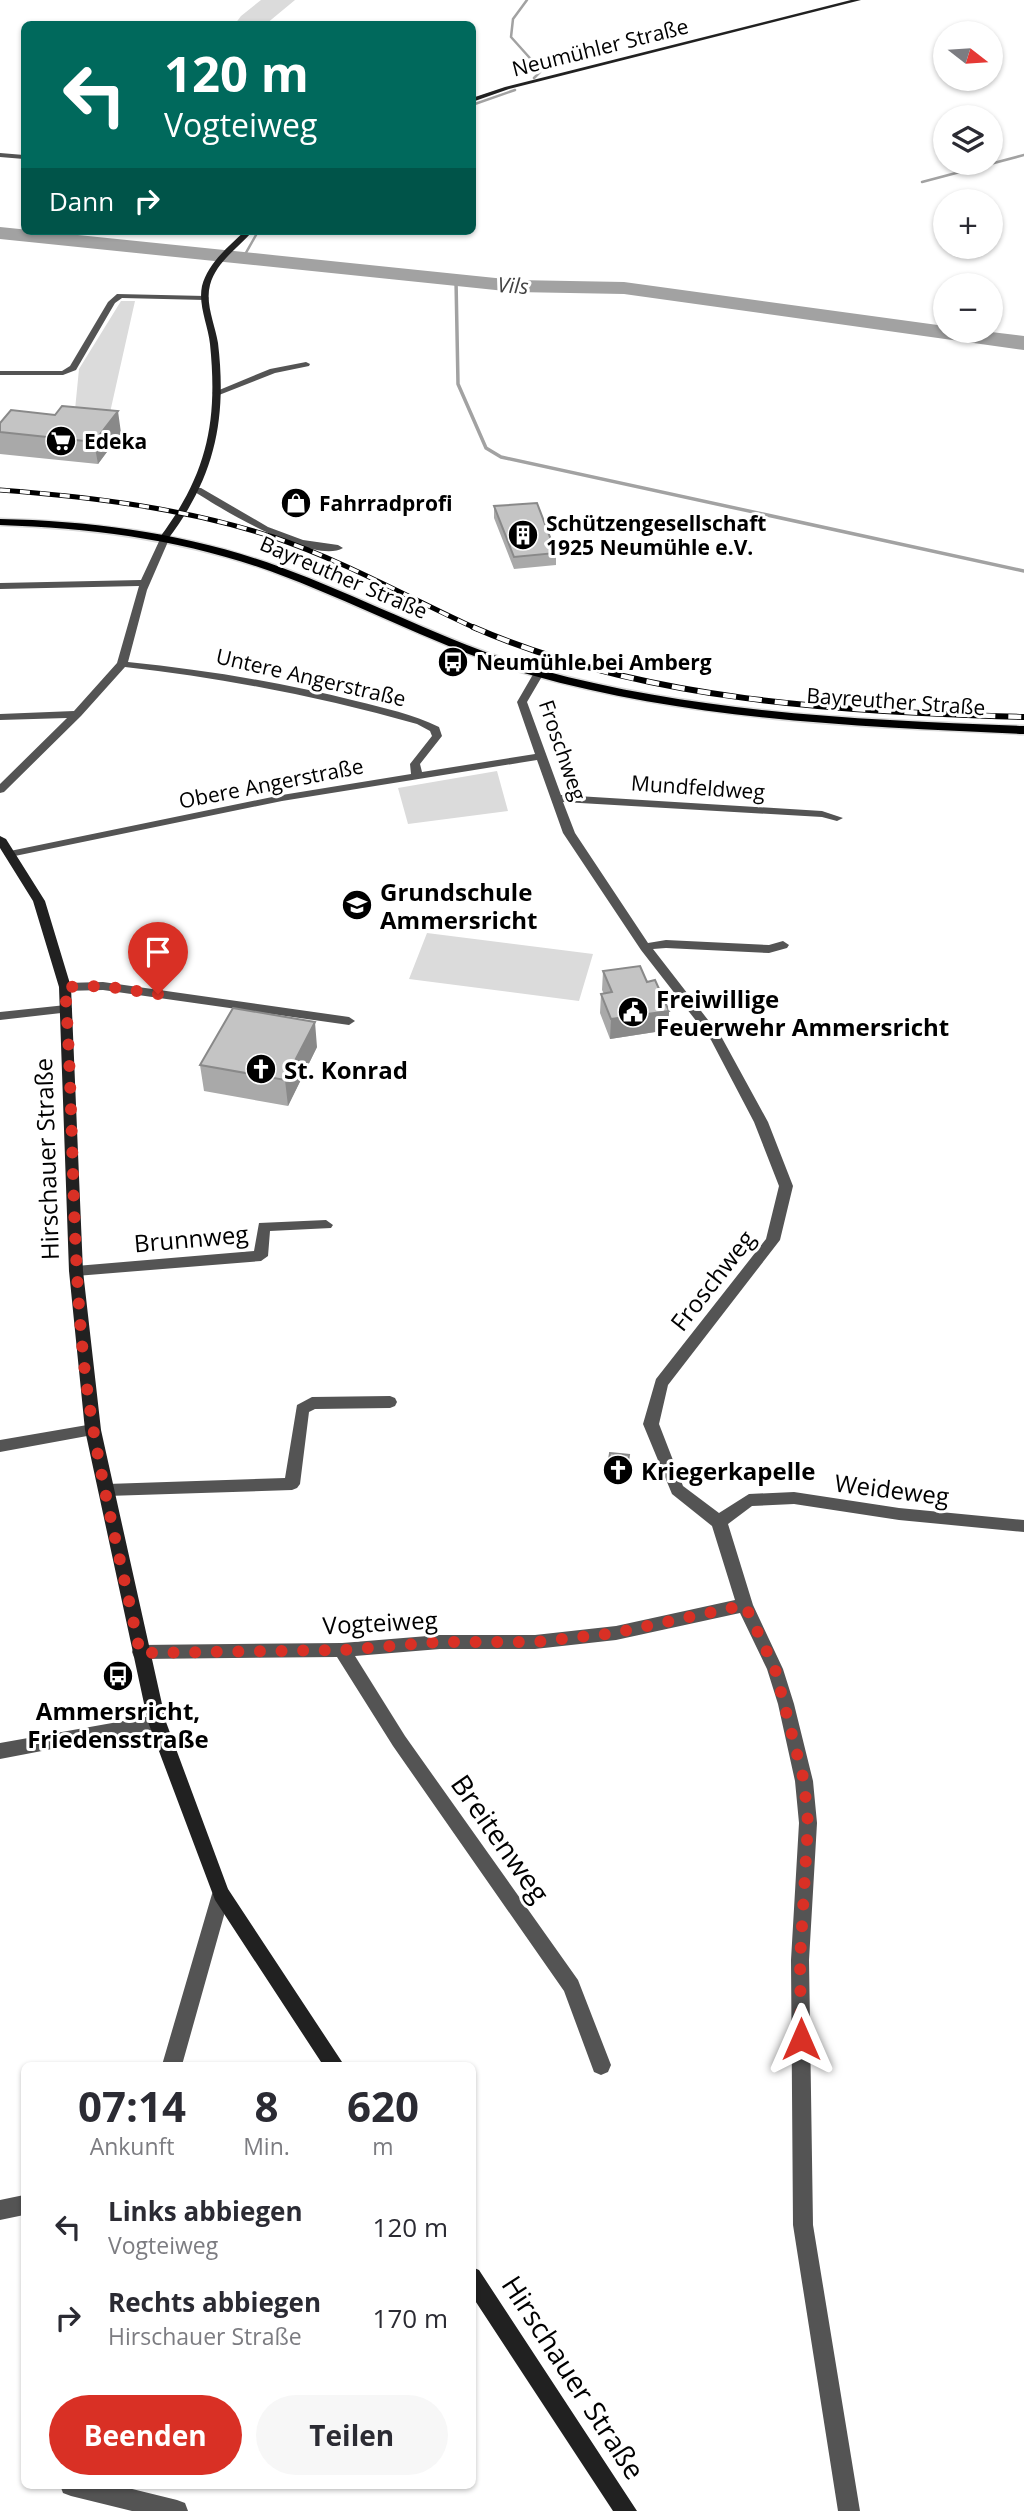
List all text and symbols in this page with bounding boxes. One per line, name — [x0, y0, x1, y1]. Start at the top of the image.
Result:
street label: Neumühler Straße — [509, 12, 691, 82]
north arrow — [933, 21, 1003, 91]
map controls — [933, 21, 1003, 343]
text: 120 m — [164, 40, 309, 106]
icon: left — [49, 49, 140, 140]
text: Vogteiweg — [164, 103, 317, 146]
button: layers — [933, 105, 1003, 175]
icon: right — [128, 182, 166, 220]
text: Dann — [49, 183, 114, 219]
button: + — [933, 189, 1003, 259]
water label: Vils — [496, 270, 530, 300]
button: − — [933, 273, 1003, 343]
supermarket icon: Edeka — [44, 424, 78, 458]
place label: Edeka — [84, 427, 147, 455]
shop icon: Fahrradprofi — [279, 486, 313, 520]
place label: Fahrradprofi — [319, 489, 452, 517]
place label: Schützengesellschaft 1925 Neumühle e.V. — [546, 509, 766, 561]
building icon: Schützengesellschaft 1925 Neumühle e.V. — [506, 518, 540, 552]
street label: Bayreuther Straße — [256, 529, 432, 625]
street label: Untere Angerstraße — [213, 642, 409, 712]
bus stop icon: Neumühle bei Amberg — [436, 645, 470, 679]
place label: Neumühle bei Amberg — [476, 648, 712, 676]
street label: Bayreuther Straße — [806, 681, 986, 721]
street label: Froschweg — [533, 696, 593, 804]
street label: Obere Angerstraße — [176, 751, 366, 815]
street label: Mundfeldweg — [630, 768, 766, 806]
place label: Grundschule Ammersricht — [380, 875, 537, 936]
school or university icon: Grundschule Ammersricht — [340, 888, 374, 922]
pin — [128, 922, 188, 994]
icon: arrive — [139, 933, 177, 971]
place label: Freiwillige Feuerwehr Ammersricht — [656, 982, 949, 1043]
public building icon: Freiwillige Feuerwehr Ammersricht — [616, 995, 650, 1029]
church icon: St. Konrad — [244, 1052, 278, 1086]
place label: St. Konrad — [284, 1053, 408, 1086]
street label: Hirschauer Straße — [26, 1057, 66, 1261]
street label: Brunnweg — [132, 1217, 250, 1259]
street label: Froschweg — [662, 1223, 762, 1337]
church icon: Kriegerkapelle — [601, 1453, 635, 1487]
place label: Kriegerkapelle — [641, 1454, 816, 1487]
street label: Weideweg — [833, 1466, 951, 1512]
street label: Vogteiweg — [322, 1603, 438, 1641]
bus stop icon: Ammersricht, Friedensstraße — [101, 1659, 135, 1693]
place label: Ammersricht, Friedensstraße — [27, 1694, 209, 1755]
street label: Breitenweg — [443, 1767, 559, 1909]
position arrow — [764, 2002, 838, 2076]
text: 07:14 — [78, 2077, 186, 2134]
text: 8 — [254, 2077, 279, 2134]
text: 620 — [347, 2077, 419, 2134]
text: Ankunft — [90, 2130, 175, 2162]
text: Min. — [243, 2130, 290, 2162]
text: m — [372, 2130, 394, 2162]
text: Links abbiegen — [108, 2193, 303, 2229]
icon: left — [49, 2208, 87, 2246]
text: 120 m — [373, 2209, 448, 2245]
text: Vogteiweg — [108, 2229, 218, 2261]
street label: Hirschauer Straße — [494, 2268, 654, 2486]
text: Rechts abbiegen — [108, 2284, 321, 2320]
icon: right — [49, 2299, 87, 2337]
text: 170 m — [373, 2300, 448, 2336]
text: Hirschauer Straße — [108, 2320, 302, 2352]
button: Beenden — [49, 2395, 242, 2475]
button: Teilen — [256, 2395, 448, 2475]

